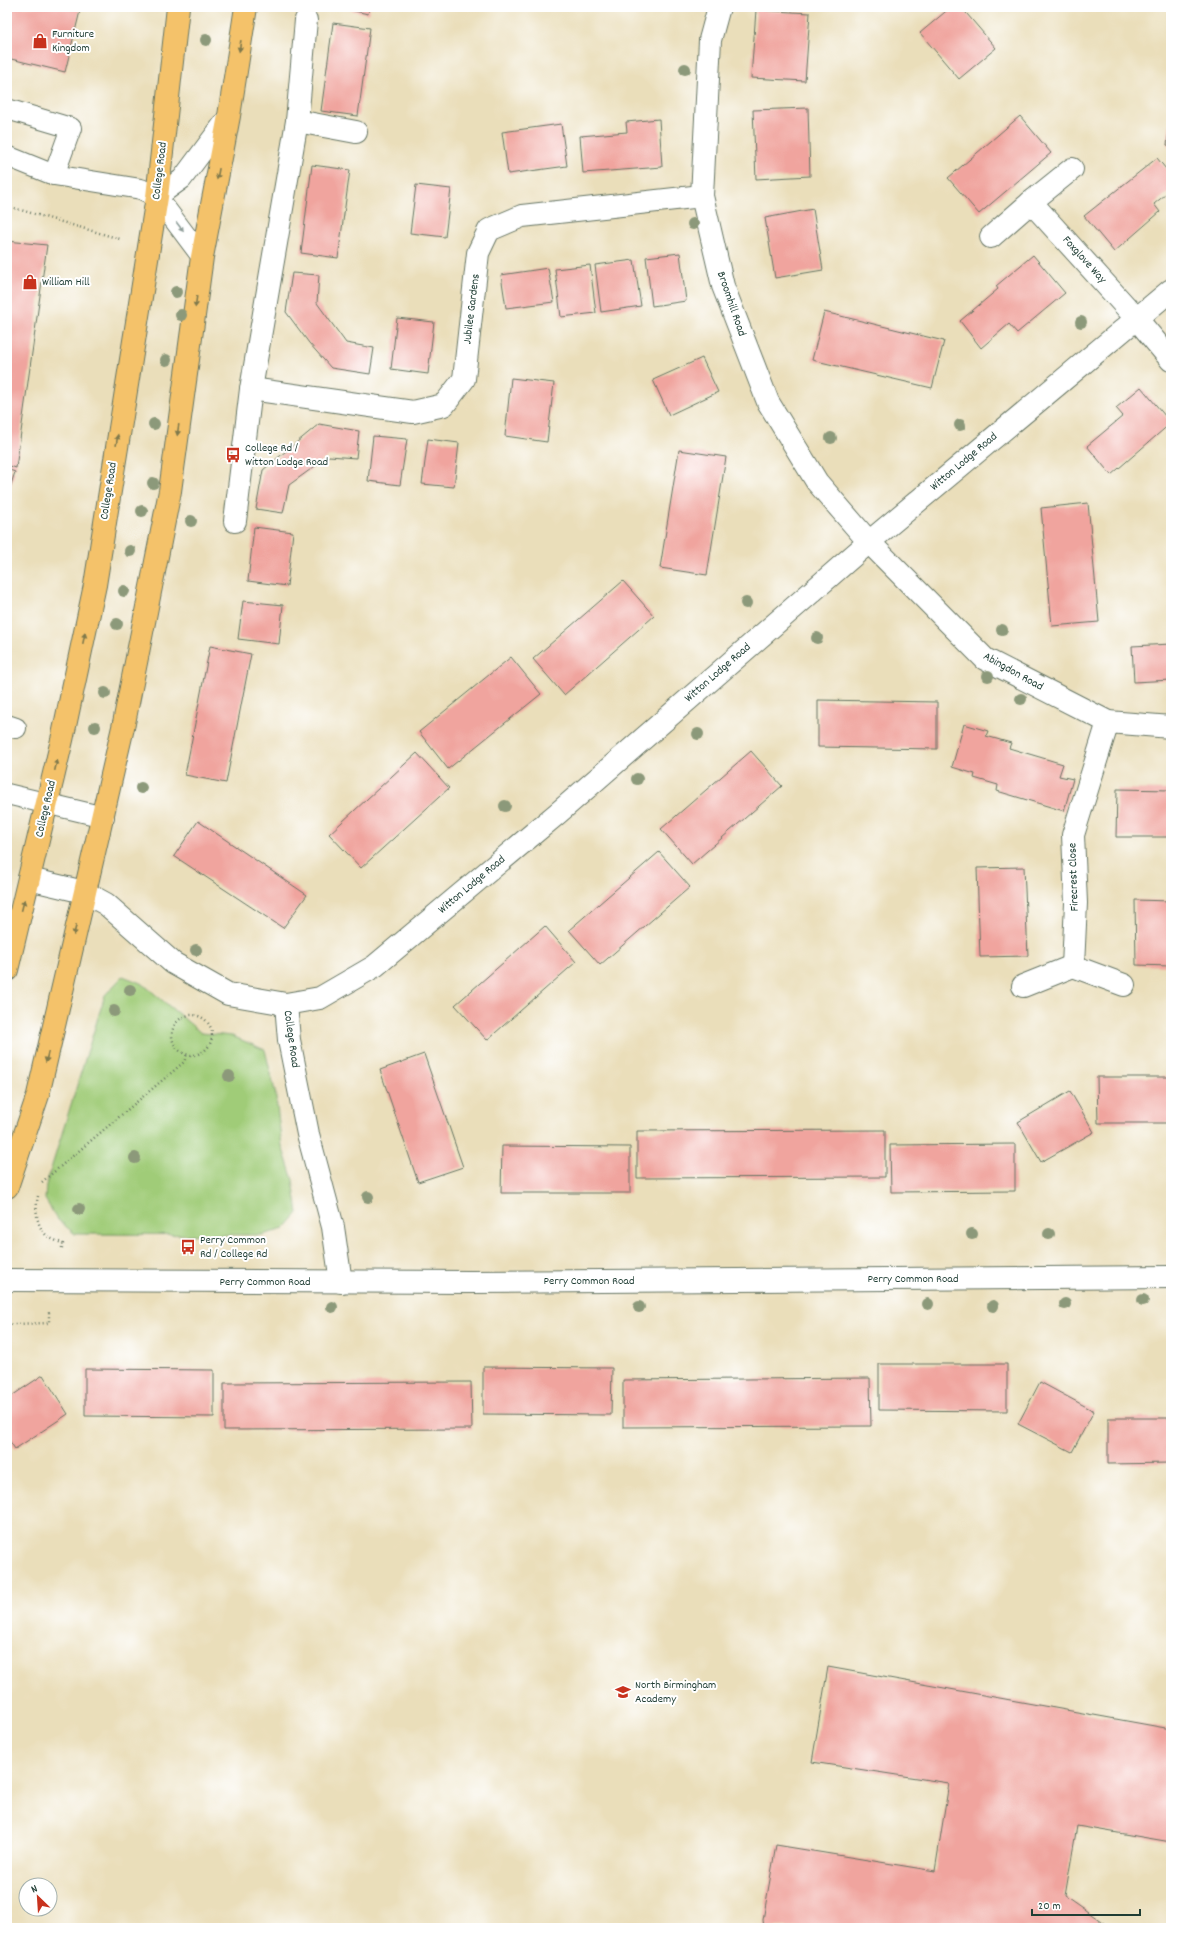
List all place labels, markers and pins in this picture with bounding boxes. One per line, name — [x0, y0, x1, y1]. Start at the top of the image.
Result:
place label: Furniture Kingdom — [52, 26, 94, 57]
shop icon: Furniture Kingdom — [31, 32, 49, 50]
shop icon: William Hill — [21, 273, 39, 291]
place label: William Hill — [42, 274, 90, 291]
place label: College Rd / Witton Lodge Road — [245, 440, 328, 471]
bus stop icon: College Rd / Witton Lodge Road — [224, 446, 242, 464]
place label: Perry Common Rd / College Rd — [200, 1232, 267, 1263]
bus stop icon: Perry Common Rd / College Rd — [179, 1238, 197, 1256]
place label: North Birmingham Academy — [635, 1677, 716, 1708]
school or university icon: North Birmingham Academy — [614, 1683, 632, 1701]

